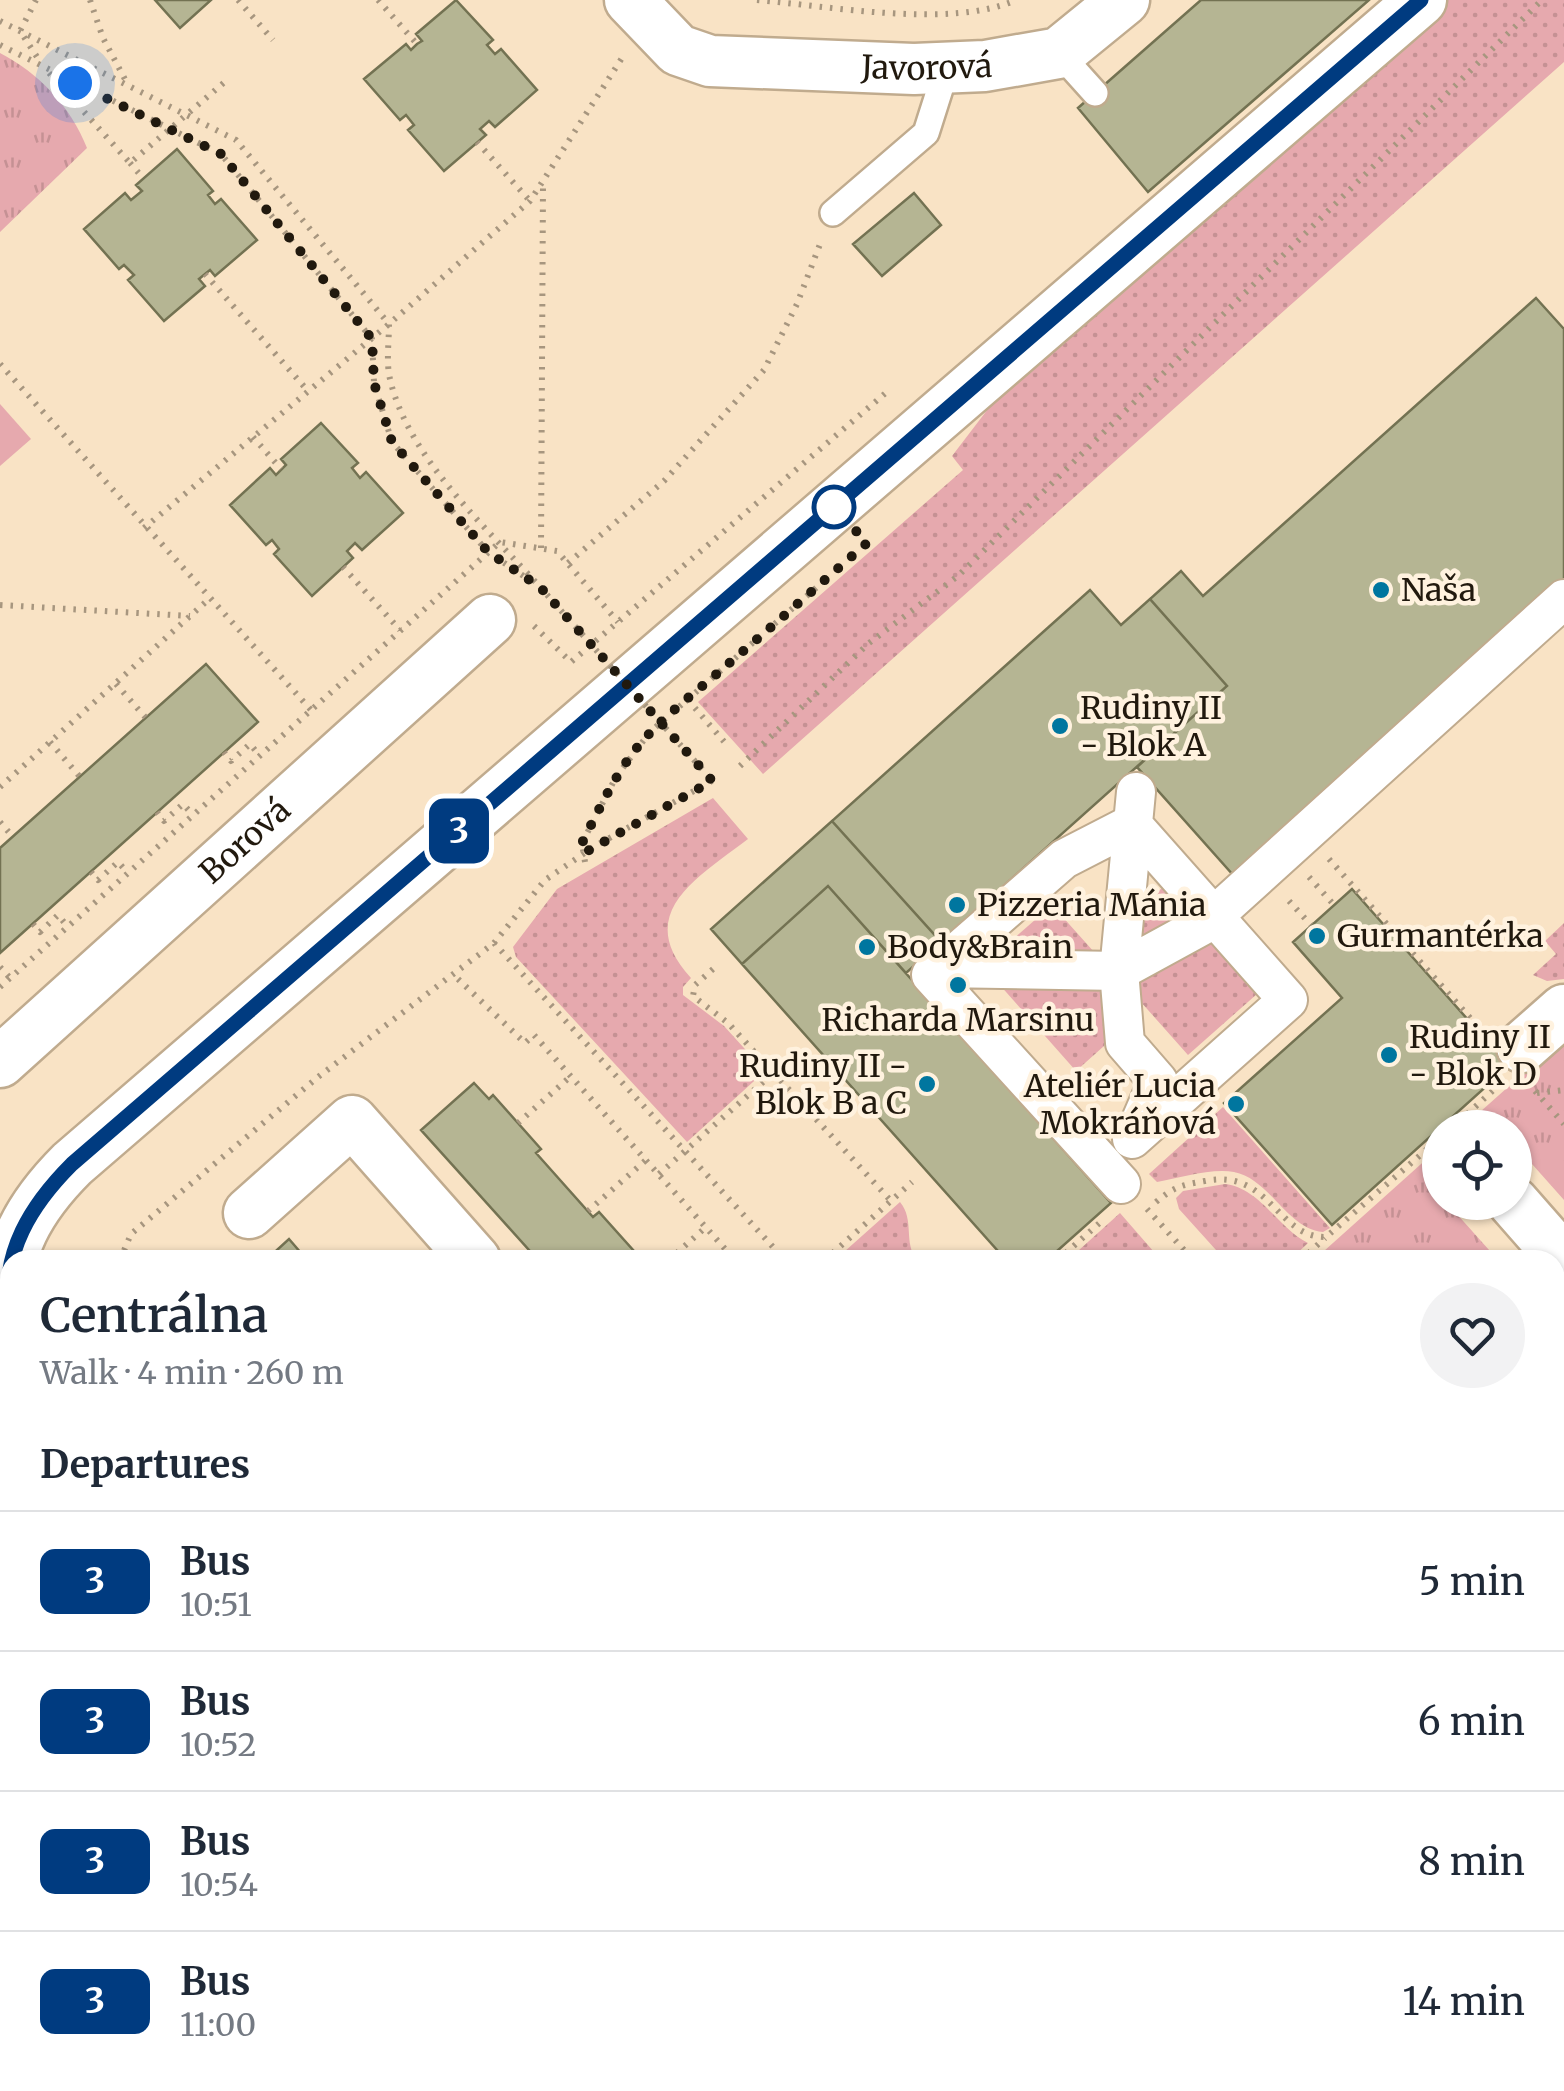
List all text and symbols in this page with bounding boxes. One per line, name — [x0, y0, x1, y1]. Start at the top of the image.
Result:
street label: Javorová — [859, 46, 993, 89]
your location — [50, 58, 100, 108]
unlabelled marker — [813, 486, 855, 528]
place label: Naša — [1401, 570, 1476, 610]
marker: Naša — [1370, 579, 1392, 601]
place label: Rudiny II - Blok A — [1080, 688, 1222, 765]
marker: Rudiny II - Blok A — [1049, 715, 1071, 737]
street label: Borová — [192, 790, 299, 892]
line badge: 3 — [426, 798, 492, 864]
text: 3 — [449, 809, 469, 853]
place label: Pizzeria Mánia — [977, 885, 1206, 925]
marker: Pizzeria Mánia — [946, 894, 968, 916]
place label: Gurmantérka — [1337, 916, 1544, 956]
marker: Gurmantérka — [1306, 925, 1328, 947]
place label: Body&Brain — [887, 927, 1073, 967]
marker: Body&Brain — [856, 936, 878, 958]
marker: Richarda Marsinu — [947, 974, 969, 996]
place label: Richarda Marsinu — [821, 1000, 1095, 1040]
place label: Rudiny II - Blok D — [1409, 1017, 1551, 1094]
marker: Rudiny II - Blok D — [1378, 1044, 1400, 1066]
place label: Rudiny II - Blok B a C — [739, 1046, 907, 1123]
place label: Ateliér Lucia Mokráňová — [1023, 1066, 1216, 1143]
marker: Rudiny II - Blok B a C — [916, 1073, 938, 1095]
marker: Ateliér Lucia Mokráňová — [1225, 1093, 1247, 1115]
map controls — [1422, 1110, 1532, 1220]
button: locate — [1422, 1110, 1532, 1220]
button: heart — [1420, 1283, 1525, 1388]
text: Centrálna — [40, 1285, 268, 1345]
text: Walk · 4 min · 260 m — [40, 1353, 344, 1393]
text: Departures — [40, 1441, 250, 1488]
text: Bus — [180, 1538, 250, 1585]
text: 5 min — [1419, 1558, 1525, 1605]
text: 3 — [85, 1559, 105, 1603]
text: 10:51 — [180, 1585, 252, 1625]
text: Bus — [180, 1678, 250, 1725]
text: 6 min — [1418, 1698, 1525, 1745]
text: 3 — [85, 1699, 105, 1743]
text: 10:52 — [180, 1725, 257, 1765]
text: Bus — [180, 1818, 250, 1865]
text: 8 min — [1418, 1838, 1525, 1885]
text: 3 — [85, 1839, 105, 1883]
text: 10:54 — [180, 1865, 258, 1905]
text: Bus — [180, 1958, 250, 2005]
text: 14 min — [1402, 1978, 1525, 2025]
text: 3 — [85, 1979, 105, 2023]
text: 11:00 — [180, 2005, 256, 2045]

